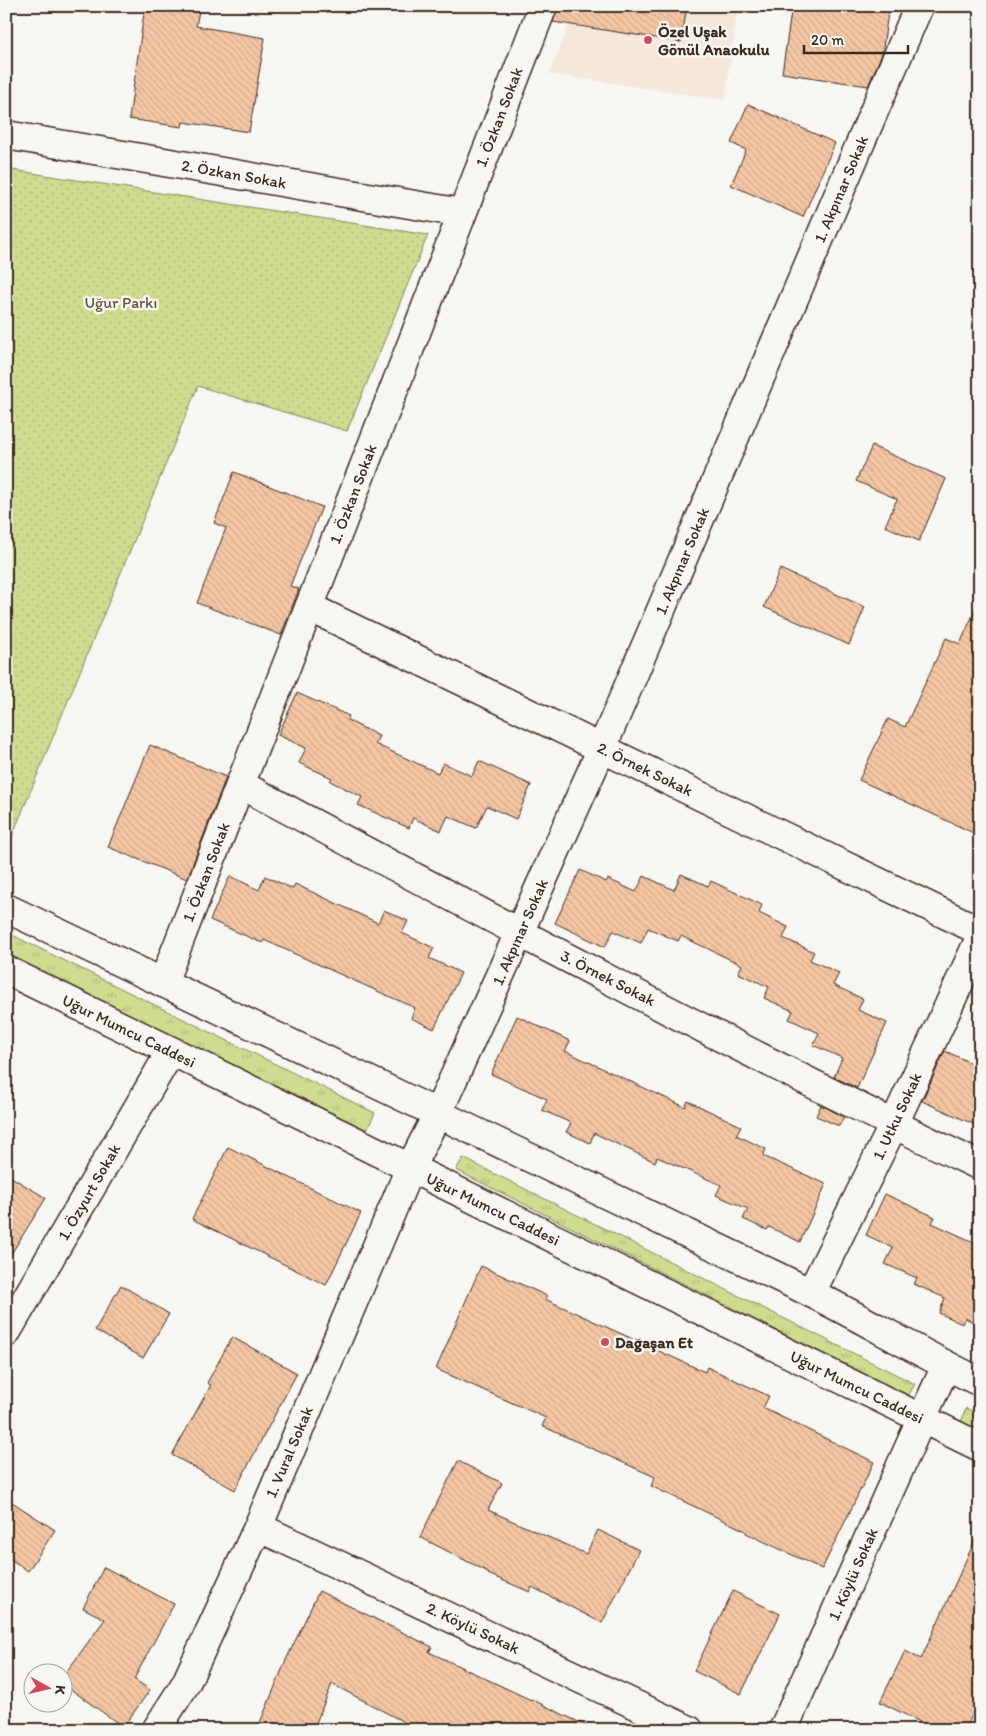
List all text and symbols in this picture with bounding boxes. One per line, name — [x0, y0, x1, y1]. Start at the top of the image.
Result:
place label: Özel Uşak Gönül Anaokulu — [658, 22, 770, 59]
scale bar — [804, 22, 907, 54]
text: 20 m — [811, 31, 845, 49]
marker: Özel Uşak Gönül Anaokulu — [642, 34, 654, 46]
street label: 1. Özkan Sokak — [471, 65, 527, 169]
street label: 1. Akpınar Sokak — [810, 132, 872, 245]
street label: 2. Özkan Sokak — [180, 155, 288, 193]
park label: Uğur Parkı — [85, 293, 157, 312]
street label: 1. Özkan Sokak — [325, 442, 381, 546]
street label: 1. Akpınar Sokak — [651, 504, 713, 617]
street label: 2. Örnek Sokak — [594, 738, 696, 800]
street label: 1. Özkan Sokak — [178, 820, 234, 924]
street label: 1. Akpınar Sokak — [488, 875, 552, 988]
street label: 3. Örnek Sokak — [557, 946, 659, 1010]
street label: Uğur Mumcu Caddesi — [59, 990, 199, 1072]
street label: 1. Utku Sokak — [868, 1069, 926, 1163]
street label: 1. Özyurt Sokak — [54, 1140, 125, 1244]
street label: Uğur Mumcu Caddesi — [423, 1168, 563, 1250]
place label: Dağaşan Et — [615, 1333, 693, 1353]
marker: Dağaşan Et — [599, 1336, 611, 1348]
street label: Uğur Mumcu Caddesi — [787, 1346, 927, 1428]
street label: 1. Vural Sokak — [261, 1403, 317, 1501]
street label: 1. Köylü Sokak — [824, 1524, 882, 1623]
street label: 2. Köylü Sokak — [423, 1598, 523, 1658]
north arrow — [22, 1664, 72, 1714]
text: K — [51, 1684, 69, 1696]

